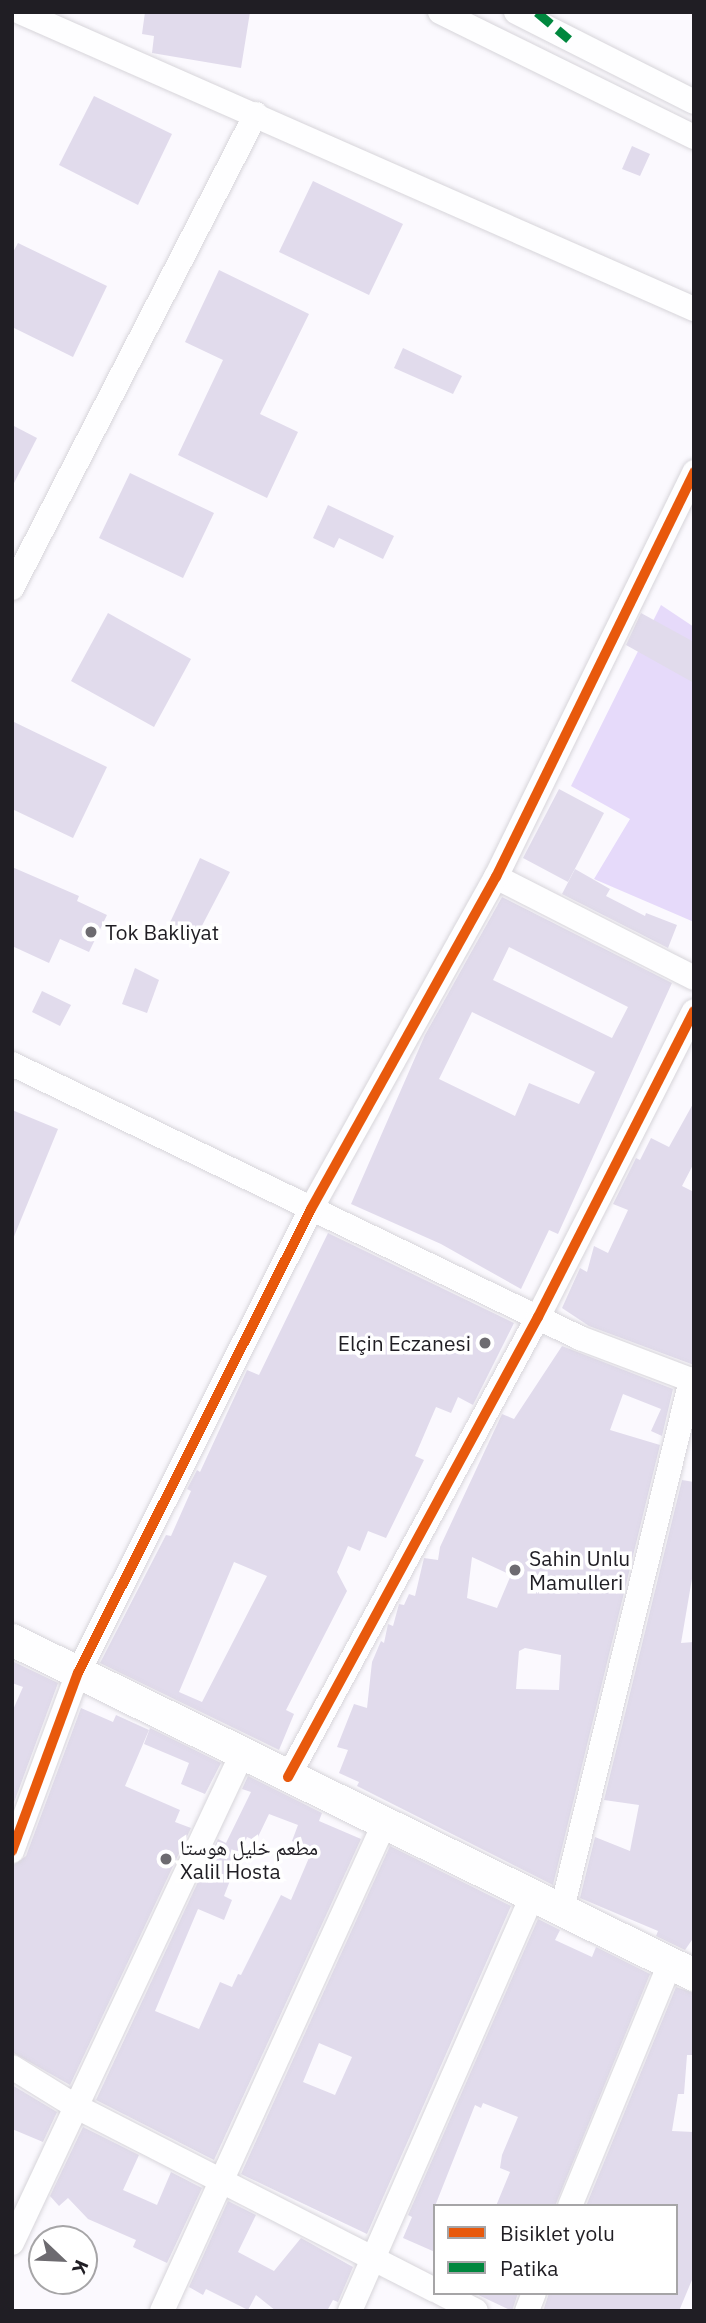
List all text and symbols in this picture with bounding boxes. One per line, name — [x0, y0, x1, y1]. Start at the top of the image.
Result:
place label: Tok Bakliyat — [105, 919, 219, 945]
marker: Tok Bakliyat — [83, 924, 99, 940]
place label: Elçin Eczanesi — [338, 1330, 471, 1356]
marker: Elçin Eczanesi — [477, 1335, 493, 1351]
place label: Sahin Unlu Mamulleri — [529, 1545, 630, 1595]
marker: Sahin Unlu Mamulleri — [507, 1562, 523, 1578]
place label: مطعم خليل هوستا Xalil Hosta — [180, 1834, 318, 1884]
marker: مطعم خليل هوستا Xalil Hosta — [158, 1851, 174, 1867]
legend — [433, 2204, 678, 2295]
text: Bisiklet yolu — [500, 2219, 615, 2247]
north arrow — [28, 2225, 98, 2295]
text: Patika — [500, 2254, 559, 2282]
text: K — [67, 2257, 94, 2278]

